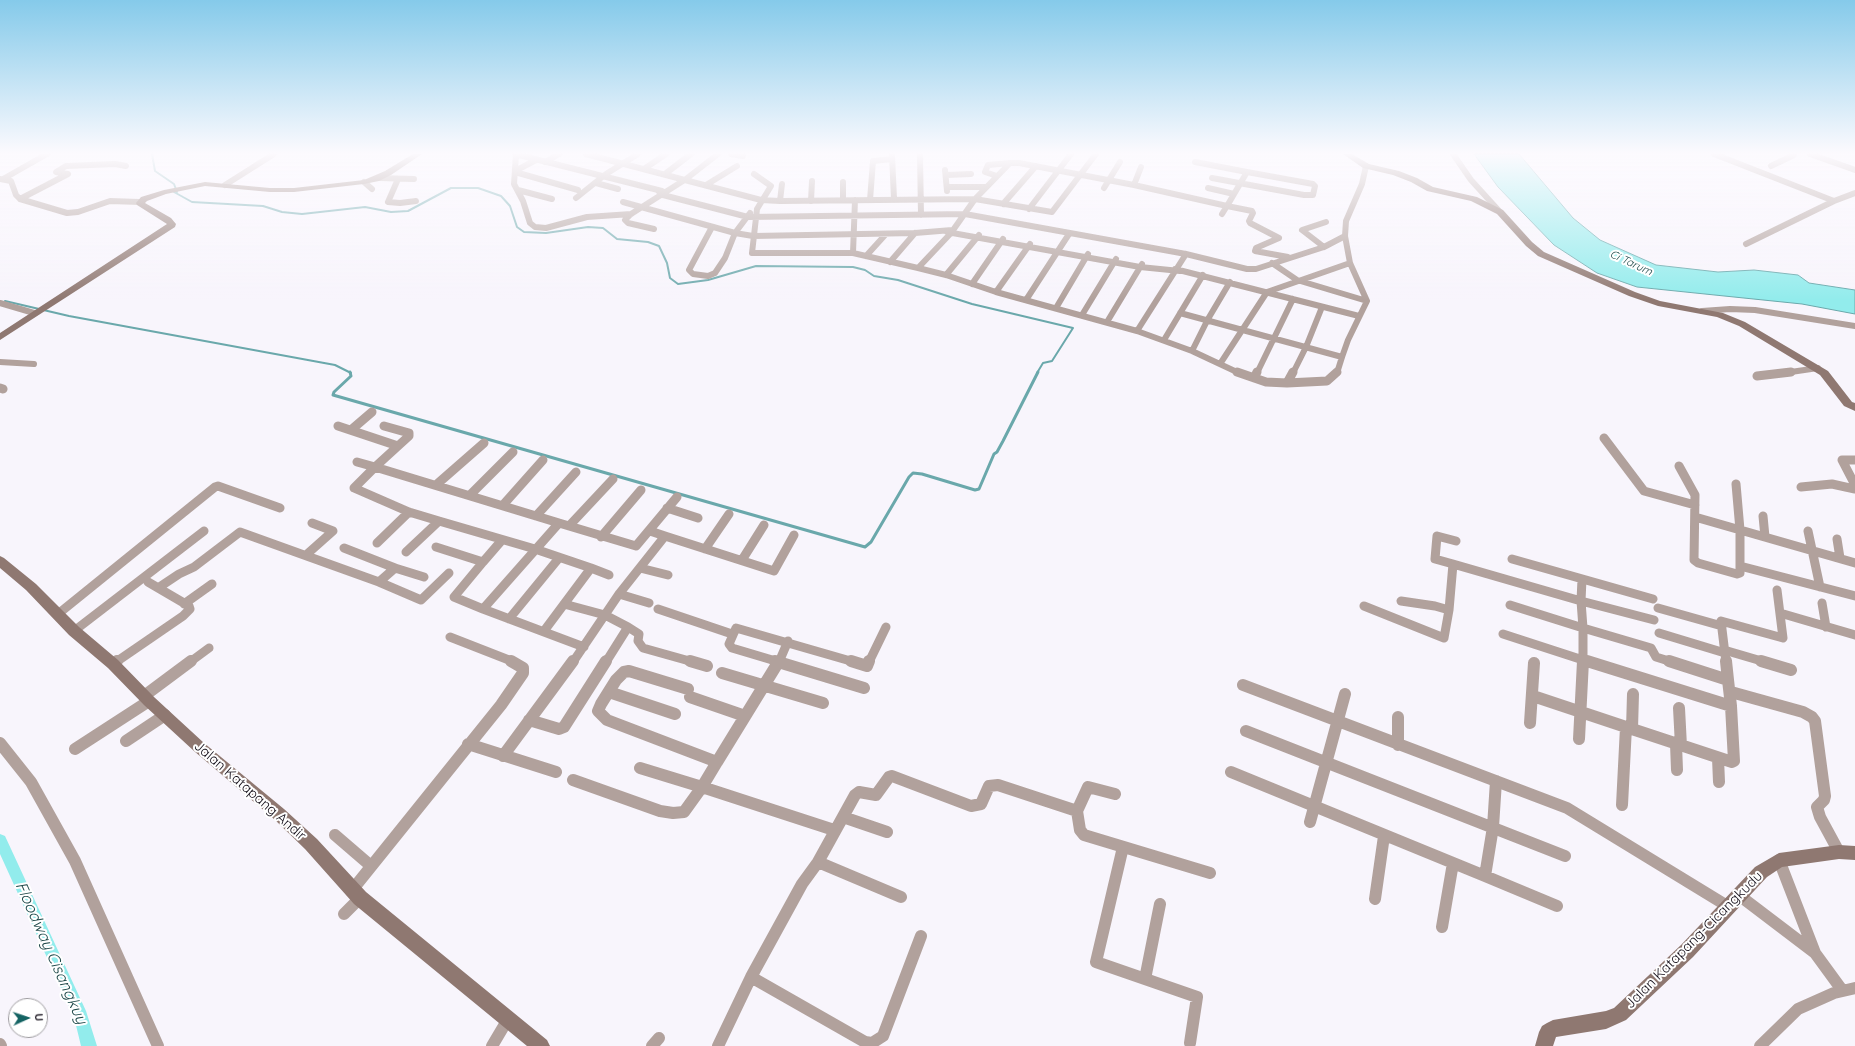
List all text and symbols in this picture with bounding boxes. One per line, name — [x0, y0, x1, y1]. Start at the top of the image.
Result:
water label: Ci Tarum — [1608, 247, 1654, 279]
street label: Jalan Katapang Andir — [191, 738, 309, 844]
street label: Jalan Katapang-Cicangkudu — [1622, 868, 1766, 1012]
water label: Floodway Cisangkuy — [11, 879, 91, 1027]
north arrow — [8, 998, 48, 1038]
text: U — [32, 1013, 46, 1022]

